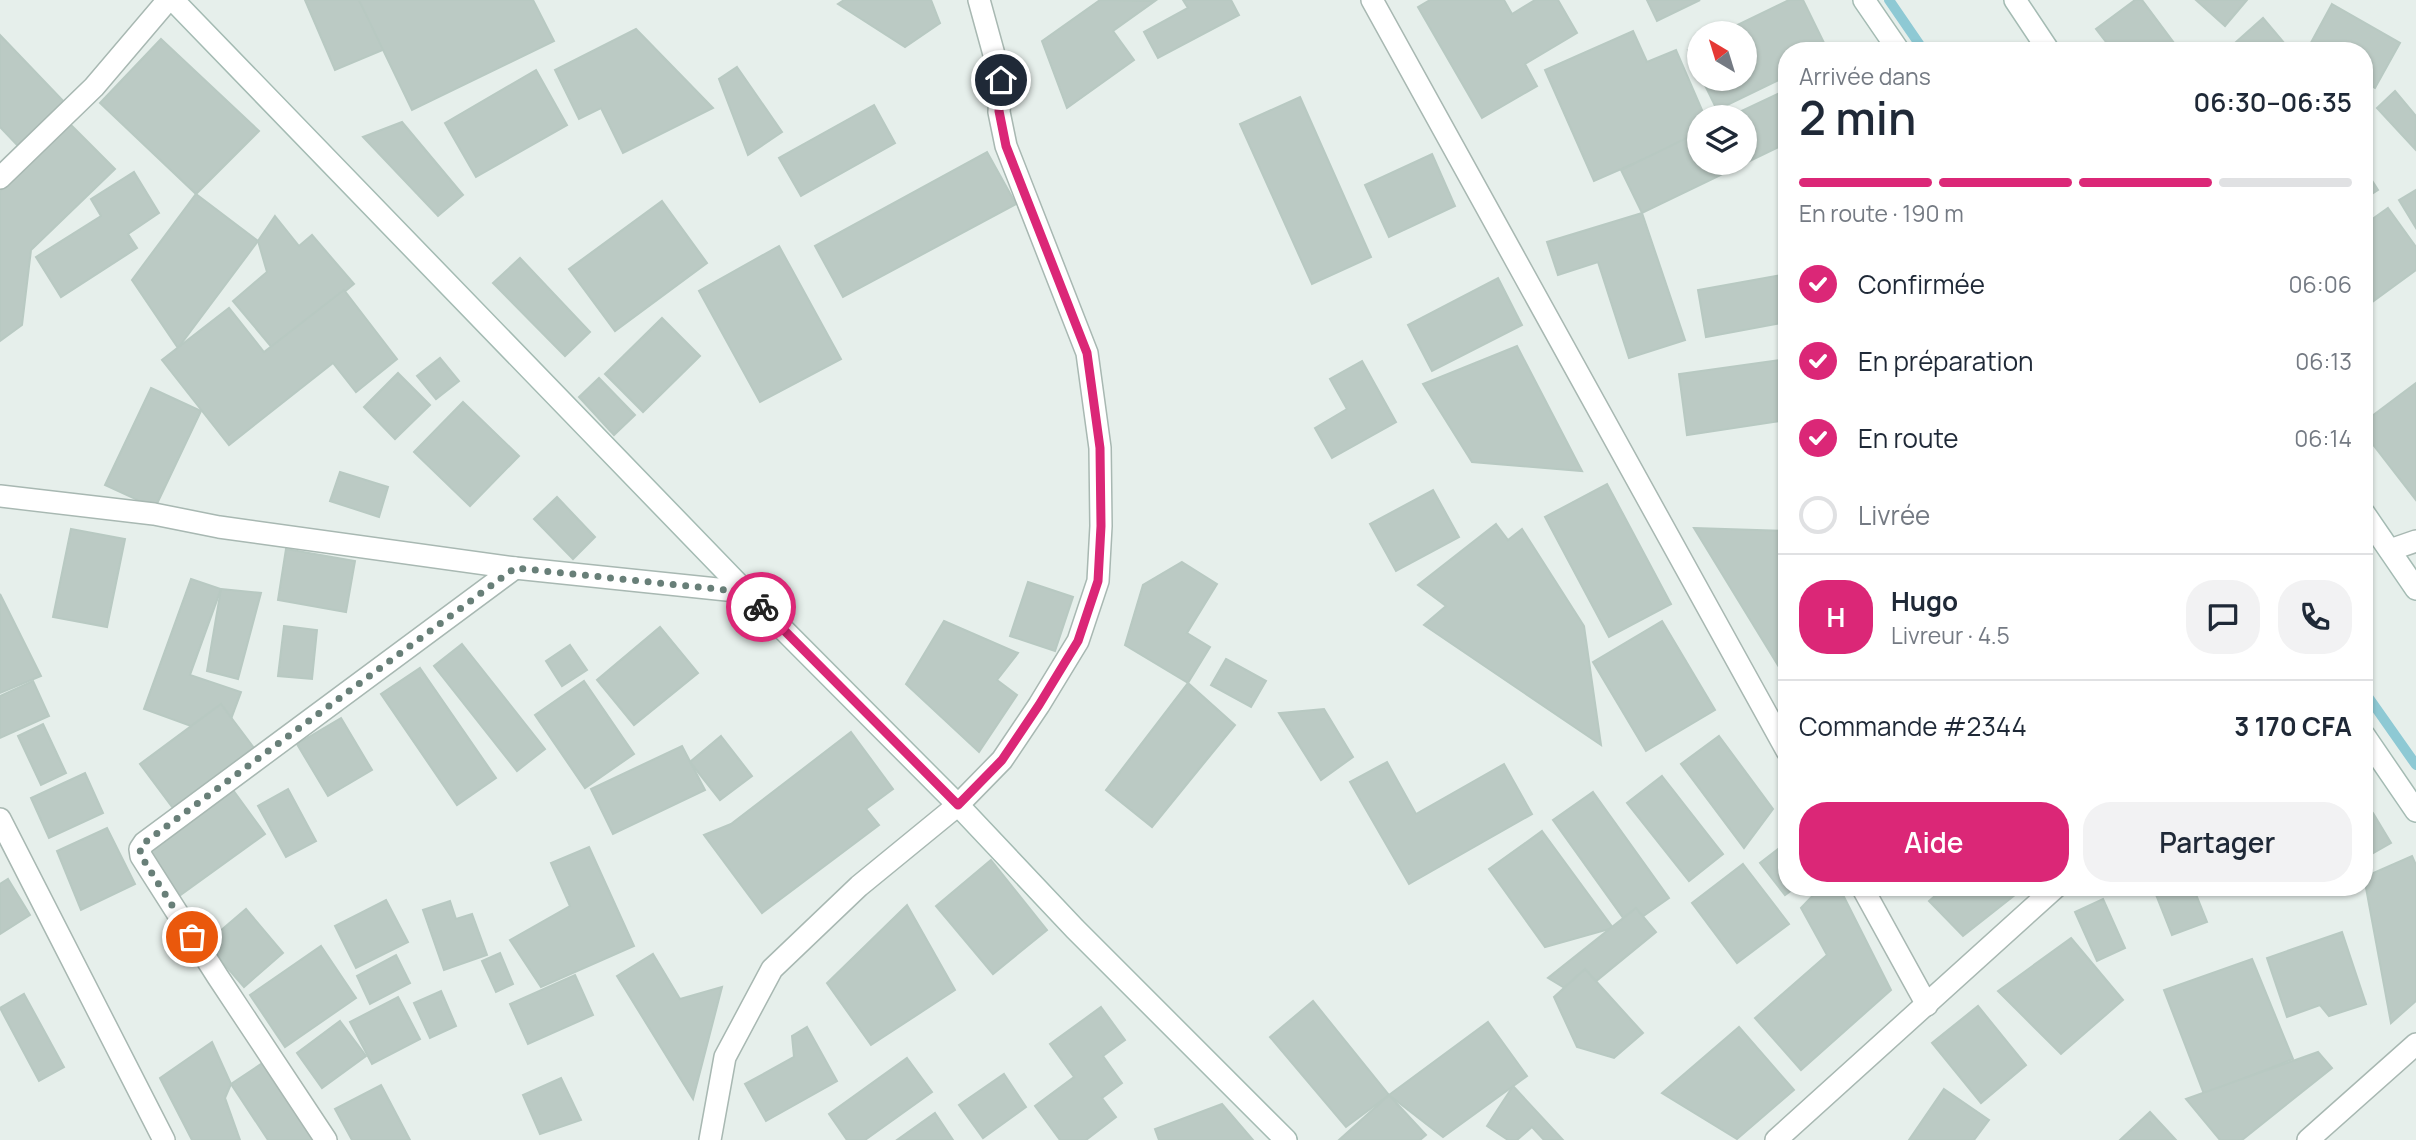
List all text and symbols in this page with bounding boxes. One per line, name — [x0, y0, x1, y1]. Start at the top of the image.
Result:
north arrow — [1687, 21, 1757, 91]
map controls — [1687, 21, 1757, 175]
pin — [971, 50, 1031, 110]
text: Arrivée dans — [1799, 60, 1931, 92]
icon: home — [982, 61, 1020, 99]
text: 06:30–06:35 — [2194, 84, 2352, 120]
text: 2 min — [1799, 86, 1916, 149]
button: layers — [1687, 105, 1757, 175]
text: En route · 190 m — [1799, 197, 1964, 229]
icon: check — [1799, 265, 1837, 303]
text: Confirmée — [1858, 266, 1985, 302]
text: 06:06 — [2289, 268, 2352, 300]
icon: check — [1799, 342, 1837, 380]
text: En préparation — [1858, 343, 2033, 379]
text: 06:13 — [2295, 345, 2352, 377]
icon: check — [1799, 419, 1837, 457]
text: En route — [1858, 420, 1959, 456]
text: 06:14 — [2294, 422, 2352, 454]
text: Livrée — [1858, 497, 1930, 533]
courier — [726, 572, 796, 642]
button: chat — [2186, 580, 2260, 654]
button: phone — [2278, 580, 2352, 654]
text: Hugo — [1891, 583, 1958, 619]
icon: bike — [742, 588, 780, 626]
text: H — [1827, 599, 1845, 635]
text: Livreur · 4.5 — [1891, 619, 2010, 651]
text: Commande #2344 — [1799, 708, 2027, 744]
text: 3 170 CFA — [2234, 708, 2352, 744]
button: Aide — [1799, 802, 2069, 882]
button: Partager — [2083, 802, 2352, 882]
pin — [162, 907, 222, 967]
icon: bag — [173, 918, 211, 956]

